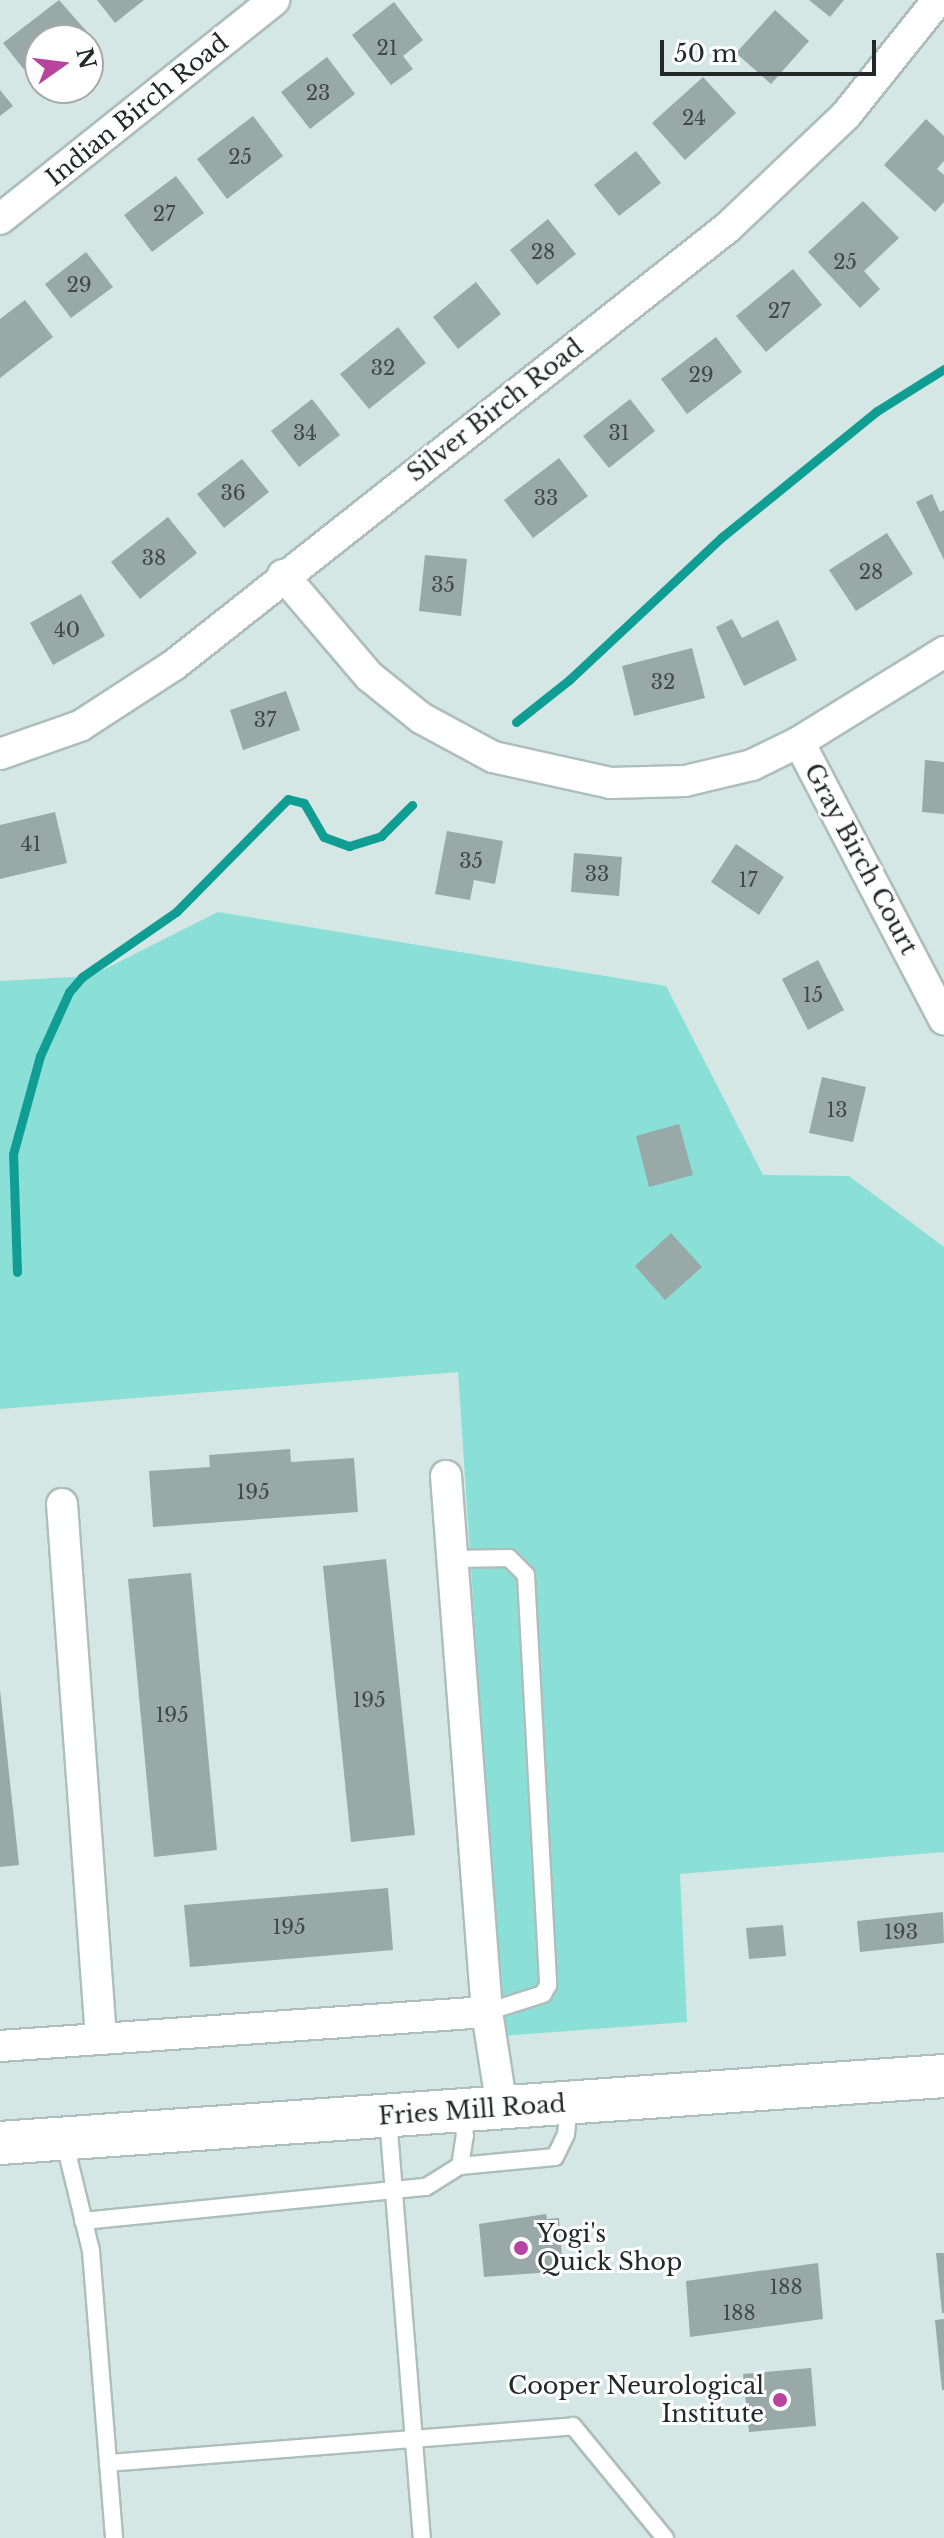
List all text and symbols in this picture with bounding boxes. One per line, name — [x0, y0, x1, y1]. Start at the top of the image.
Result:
north arrow — [24, 24, 104, 104]
scale bar — [664, 24, 880, 74]
street label: Indian Birch Road — [40, 28, 234, 192]
house number: 21 — [376, 36, 398, 60]
text: 50 m — [674, 39, 737, 68]
text: N — [70, 45, 101, 72]
house number: 23 — [306, 81, 330, 105]
house number: 24 — [682, 106, 706, 130]
house number: 25 — [228, 145, 252, 169]
house number: 27 — [153, 202, 175, 226]
house number: 28 — [531, 240, 555, 264]
house number: 25 — [833, 250, 857, 274]
house number: 29 — [66, 273, 92, 297]
house number: 27 — [768, 299, 790, 323]
street label: Silver Birch Road — [401, 332, 589, 488]
house number: 32 — [371, 356, 395, 380]
house number: 29 — [688, 363, 714, 387]
house number: 34 — [293, 421, 317, 445]
house number: 31 — [608, 421, 630, 445]
house number: 36 — [220, 481, 246, 505]
house number: 33 — [534, 486, 558, 510]
house number: 38 — [142, 546, 166, 570]
house number: 28 — [859, 560, 883, 584]
house number: 35 — [431, 573, 455, 597]
house number: 40 — [54, 618, 80, 642]
house number: 32 — [651, 670, 675, 694]
house number: 37 — [254, 708, 276, 732]
street label: Gray Birch Court — [798, 758, 924, 960]
house number: 41 — [21, 832, 41, 856]
house number: 35 — [459, 849, 483, 873]
house number: 33 — [585, 862, 609, 886]
house number: 17 — [739, 868, 757, 892]
house number: 15 — [803, 983, 823, 1007]
house number: 13 — [826, 1098, 848, 1122]
house number: 195 — [236, 1480, 270, 1504]
house number: 195 — [352, 1688, 386, 1712]
house number: 195 — [155, 1703, 189, 1727]
house number: 195 — [272, 1915, 306, 1939]
house number: 193 — [884, 1920, 918, 1944]
street label: Fries Mill Road — [377, 2089, 567, 2131]
place label: Yogi's Quick Shop — [537, 2220, 683, 2276]
marker: Yogi's Quick Shop — [512, 2239, 530, 2257]
house number: 188 — [769, 2275, 803, 2299]
house number: 188 — [722, 2301, 756, 2325]
place label: Cooper Neurological Institute — [507, 2372, 764, 2428]
marker: Cooper Neurological Institute — [771, 2391, 789, 2409]

